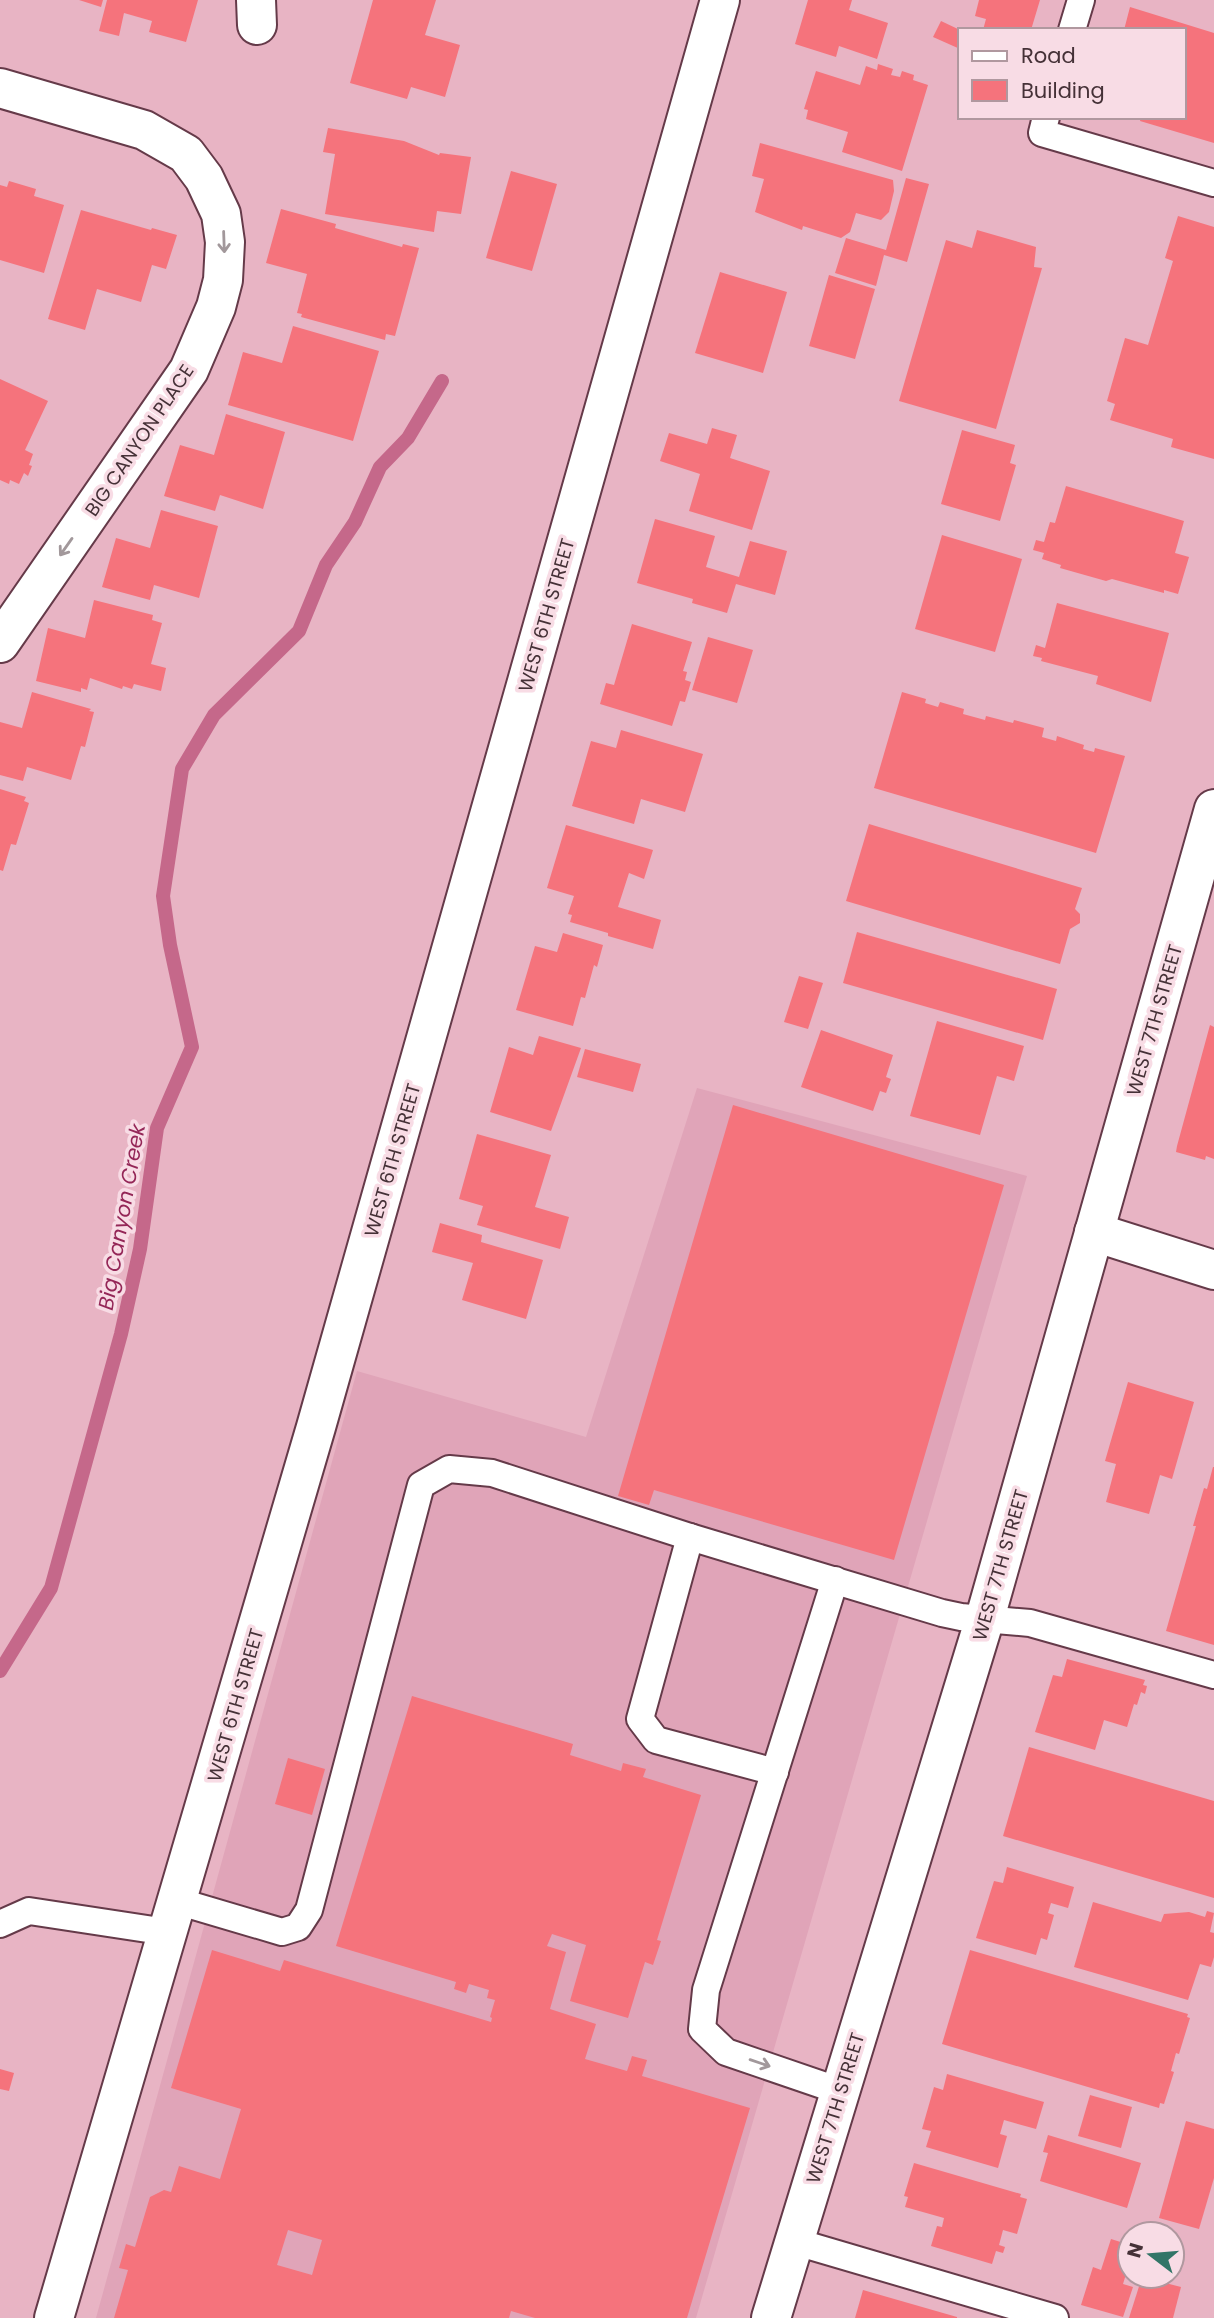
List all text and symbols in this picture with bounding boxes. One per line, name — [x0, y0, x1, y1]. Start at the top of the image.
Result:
legend — [958, 28, 1186, 119]
text: Road — [1021, 41, 1076, 70]
text: Building — [1021, 76, 1105, 105]
one-way arrow — [217, 231, 230, 254]
street label: BIG CANYON PLACE — [78, 359, 200, 522]
street label: WEST 6TH STREET — [512, 535, 581, 695]
one-way arrow — [59, 537, 73, 556]
street label: WEST 7TH STREET — [1120, 941, 1189, 1099]
street label: WEST 6TH STREET — [358, 1080, 427, 1240]
water label: Big Canyon Creek — [91, 1121, 152, 1312]
street label: WEST 7TH STREET — [966, 1486, 1035, 1644]
street label: WEST 6TH STREET — [201, 1625, 270, 1785]
street label: WEST 7TH STREET — [800, 2029, 871, 2187]
one-way arrow — [748, 2058, 770, 2070]
north arrow — [1116, 2220, 1186, 2290]
text: N — [1120, 2240, 1150, 2261]

